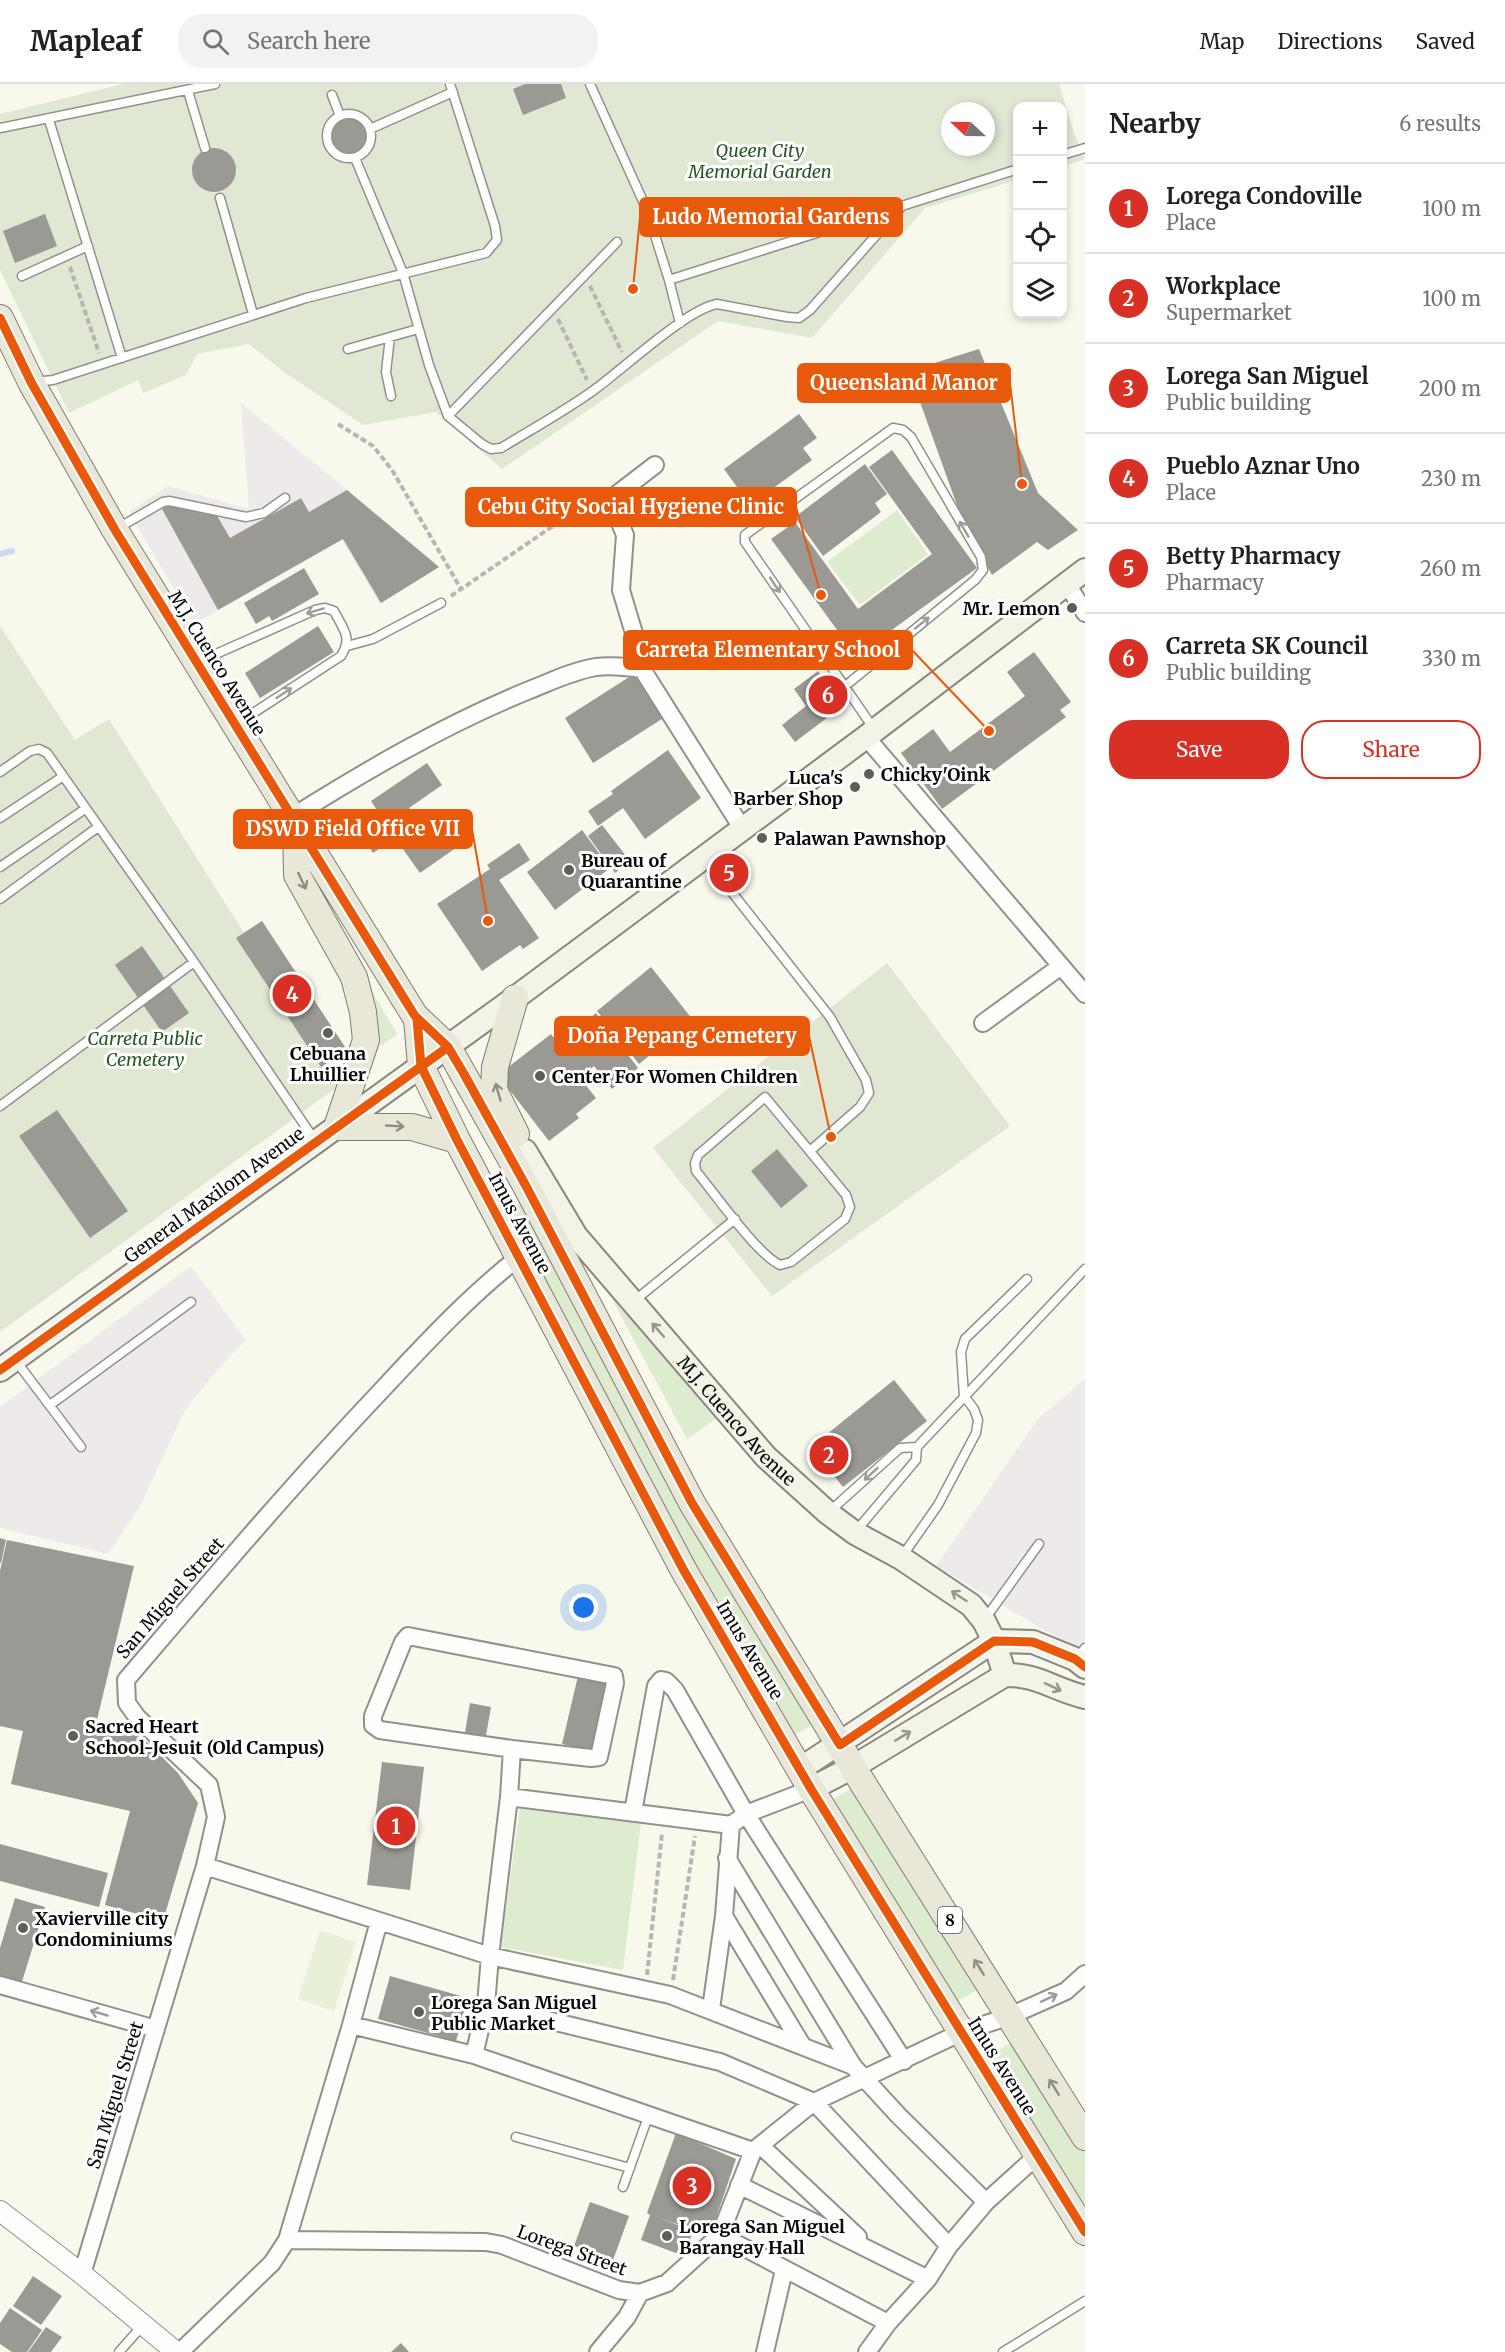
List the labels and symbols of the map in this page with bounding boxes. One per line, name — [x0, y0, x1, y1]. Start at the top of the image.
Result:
north arrow — [941, 102, 995, 156]
park label: Queen City Memorial Garden — [687, 139, 832, 183]
callout: Ludo Memorial Gardens — [640, 198, 902, 236]
text: Ludo Memorial Gardens — [652, 204, 890, 229]
callout: Queensland Manor — [798, 364, 1010, 402]
text: Queensland Manor — [810, 370, 998, 395]
callout: Cebu City Social Hygiene Clinic — [466, 488, 796, 526]
text: Cebu City Social Hygiene Clinic — [478, 494, 784, 519]
one-way arrow — [958, 521, 970, 538]
one-way arrow — [768, 576, 781, 593]
street label: M.J. Cuenco Avenue — [163, 586, 271, 740]
place label: Mr. Lemon — [963, 597, 1060, 620]
marker: Mr. Lemon — [1065, 601, 1079, 615]
one-way arrow — [306, 606, 325, 617]
one-way arrow — [914, 617, 930, 630]
callout: Carreta Elementary School — [624, 631, 912, 669]
text: Carreta Elementary School — [636, 637, 901, 662]
pin: 6 — [808, 672, 848, 718]
one-way arrow — [275, 687, 292, 699]
place label: Chicky'Oink — [881, 763, 991, 786]
place label: Luca's Barber Shop — [733, 766, 843, 810]
marker: Chicky'Oink — [862, 767, 876, 781]
marker: Luca's Barber Shop — [848, 780, 862, 794]
callout: DSWD Field Office VII — [234, 810, 472, 848]
text: DSWD Field Office VII — [246, 816, 460, 841]
place label: Palawan Pawnshop — [774, 827, 946, 850]
marker: Palawan Pawnshop — [755, 831, 769, 845]
place label: Bureau of Quarantine — [581, 849, 682, 893]
pin: 5 — [710, 850, 748, 896]
marker: Bureau of Quarantine — [562, 863, 576, 877]
one-way arrow — [296, 872, 308, 890]
pin: 4 — [272, 972, 312, 1016]
callout: Doña Pepang Cemetery — [555, 1017, 809, 1055]
text: Doña Pepang Cemetery — [567, 1023, 797, 1048]
marker: Cebuana Lhuillier — [321, 1026, 335, 1040]
park label: Carreta Public Cemetery — [87, 1027, 203, 1071]
place label: Cebuana Lhuillier — [290, 1042, 366, 1086]
place label: Center For Women Children — [552, 1065, 798, 1088]
marker: Center For Women Children — [533, 1069, 547, 1083]
one-way arrow — [491, 1083, 502, 1102]
one-way arrow — [385, 1121, 405, 1132]
street label: General Maxilom Avenue — [119, 1122, 309, 1268]
street label: Imus Avenue — [484, 1168, 556, 1278]
one-way arrow — [652, 1322, 665, 1338]
street label: M.J. Cuenco Avenue — [672, 1351, 801, 1490]
pin: 2 — [810, 1432, 848, 1478]
one-way arrow — [863, 1467, 878, 1482]
street label: San Miguel Street — [111, 1533, 229, 1663]
one-way arrow — [951, 1590, 968, 1602]
your location — [569, 1593, 598, 1622]
street label: Imus Avenue — [711, 1596, 789, 1704]
one-way arrow — [1044, 1681, 1062, 1693]
place label: Sacred Heart School-Jesuit (Old Campus) — [85, 1715, 324, 1759]
marker: Sacred Heart School-Jesuit (Old Campus) — [66, 1729, 80, 1743]
one-way arrow — [894, 1730, 911, 1742]
pin: 1 — [376, 1804, 416, 1848]
place label: Xavierville city Condominiums — [35, 1907, 173, 1951]
road number: 8 — [938, 1907, 962, 1933]
marker: Xavierville city Condominiums — [16, 1921, 30, 1935]
one-way arrow — [972, 1959, 984, 1976]
place label: Lorega San Miguel Public Market — [431, 1991, 597, 2035]
one-way arrow — [1040, 1992, 1058, 2004]
marker: Lorega San Miguel Public Market — [412, 2005, 426, 2019]
one-way arrow — [90, 2007, 109, 2018]
street label: Imus Avenue — [963, 2013, 1041, 2119]
street label: San Miguel Street — [82, 2018, 148, 2172]
one-way arrow — [1048, 2079, 1060, 2096]
pin: 3 — [672, 2164, 712, 2208]
place label: Lorega San Miguel Barangay Hall — [679, 2215, 845, 2259]
street label: Lorega Street — [514, 2219, 630, 2281]
marker: Lorega San Miguel Barangay Hall — [660, 2229, 674, 2243]

